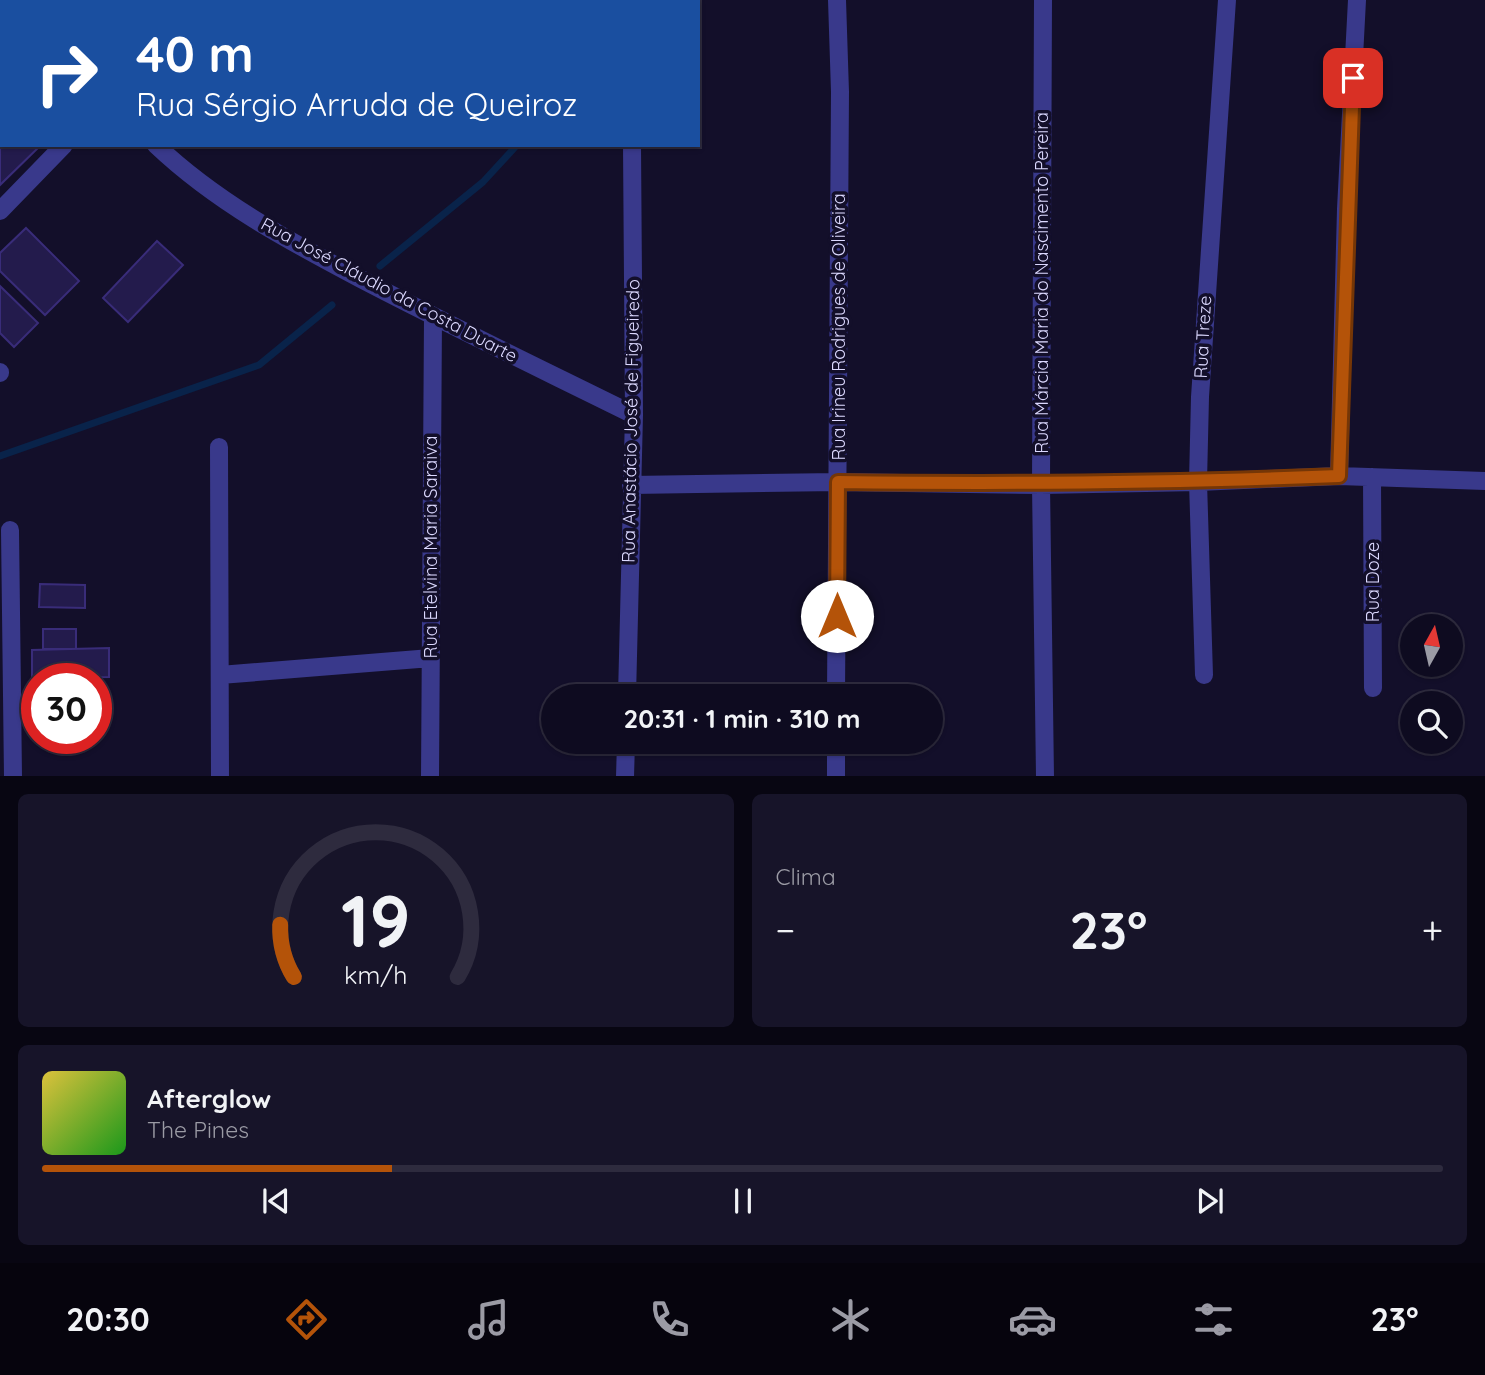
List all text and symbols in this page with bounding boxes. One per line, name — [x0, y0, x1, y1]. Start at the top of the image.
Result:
text: 40 m — [136, 23, 254, 84]
icon: right — [21, 28, 112, 119]
pin — [1323, 48, 1383, 108]
icon: arrive — [1334, 59, 1372, 97]
text: Rua Sérgio Arruda de Queiroz — [136, 84, 577, 124]
street label: Rua Márcia Maria do Nascimento Pereira — [1030, 112, 1053, 454]
street label: Rua Irineu Rodrigues de Oliveira — [827, 193, 850, 461]
street label: Rua José Cláudio da Costa Duarte — [257, 212, 521, 367]
street label: Rua Anastácio José de Figueiredo — [617, 279, 644, 563]
street label: Rua Treze — [1189, 295, 1216, 379]
street label: Rua Etelvina Maria Saraiva — [419, 436, 442, 658]
street label: Rua Doze — [1361, 542, 1384, 622]
position arrow — [800, 579, 874, 653]
north arrow — [1400, 614, 1463, 677]
map controls — [1400, 614, 1463, 754]
speed limit sign: 30 — [21, 663, 112, 754]
button: search — [1400, 691, 1463, 754]
text: 20:31 · 1 min · 310 m — [624, 702, 860, 735]
text: Clima — [776, 862, 836, 891]
text: 19 — [341, 874, 411, 965]
text: 23° — [1069, 897, 1147, 962]
text: − — [776, 906, 795, 954]
text: + — [1422, 906, 1443, 954]
text: km/h — [344, 958, 407, 989]
text: Afterglow — [147, 1082, 271, 1115]
text: The Pines — [147, 1115, 249, 1144]
icon: previous — [257, 1182, 295, 1220]
icon: pause — [724, 1182, 762, 1220]
icon: next — [1191, 1182, 1229, 1220]
icon: directions — [282, 1295, 331, 1344]
icon: music — [464, 1295, 513, 1344]
icon: phone — [645, 1295, 694, 1344]
icon: climate — [826, 1295, 875, 1344]
icon: car — [1008, 1295, 1057, 1344]
icon: filters — [1189, 1295, 1238, 1344]
text: 20:30 — [66, 1299, 150, 1339]
text: 23° — [1371, 1299, 1419, 1339]

